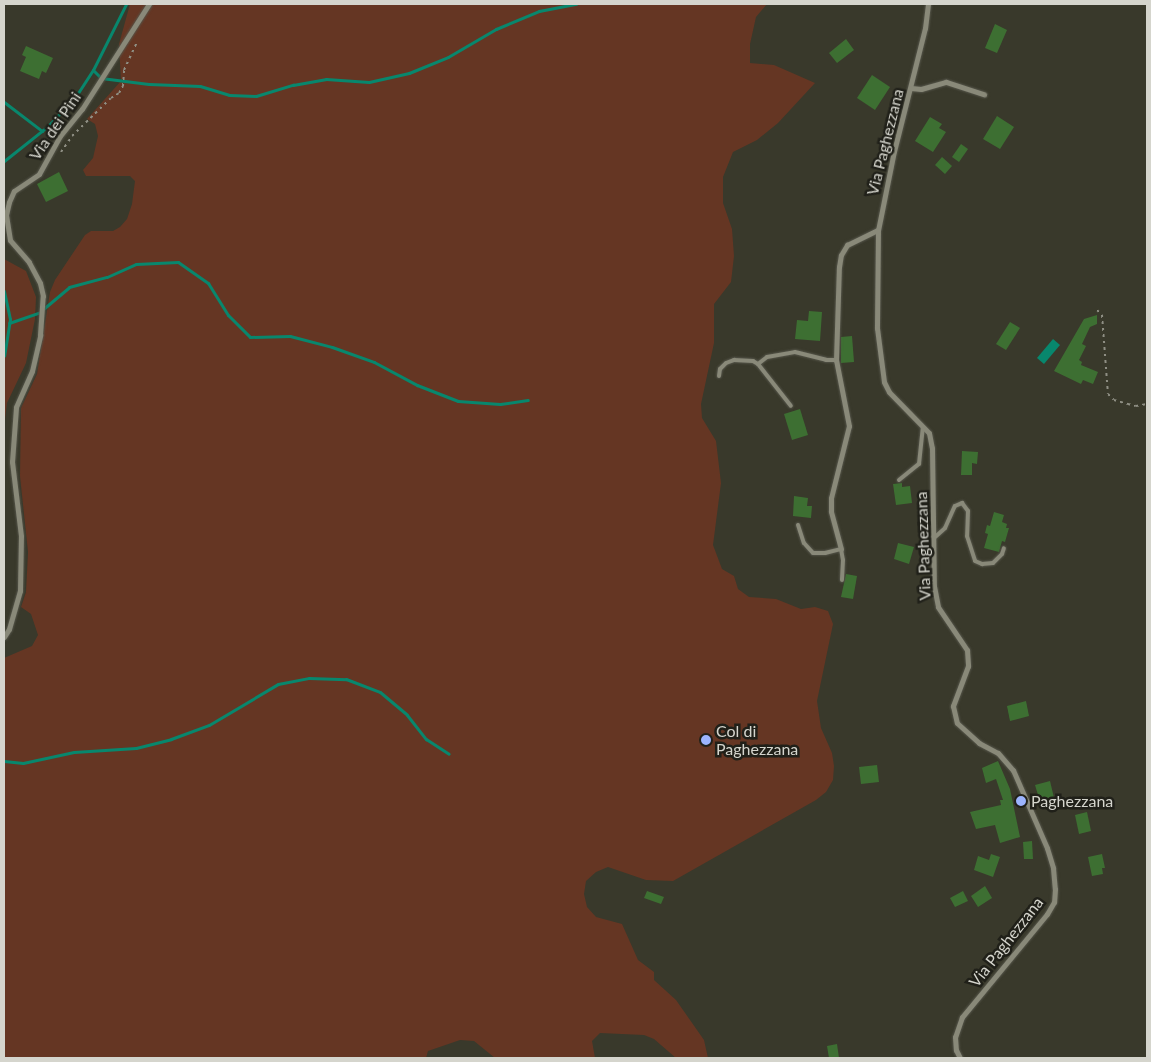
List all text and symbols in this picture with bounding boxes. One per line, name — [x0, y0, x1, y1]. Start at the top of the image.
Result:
street label: Via Paghezzana — [862, 87, 908, 197]
street label: Via dei Pini — [25, 88, 85, 164]
street label: Via Paghezzana — [912, 491, 934, 601]
place label: Col di Paghezzana — [716, 721, 798, 759]
marker: Col di Paghezzana — [700, 734, 712, 746]
place label: Paghezzana — [1031, 791, 1113, 811]
marker: Paghezzana — [1015, 795, 1027, 807]
street label: Via Paghezzana — [965, 893, 1047, 991]

